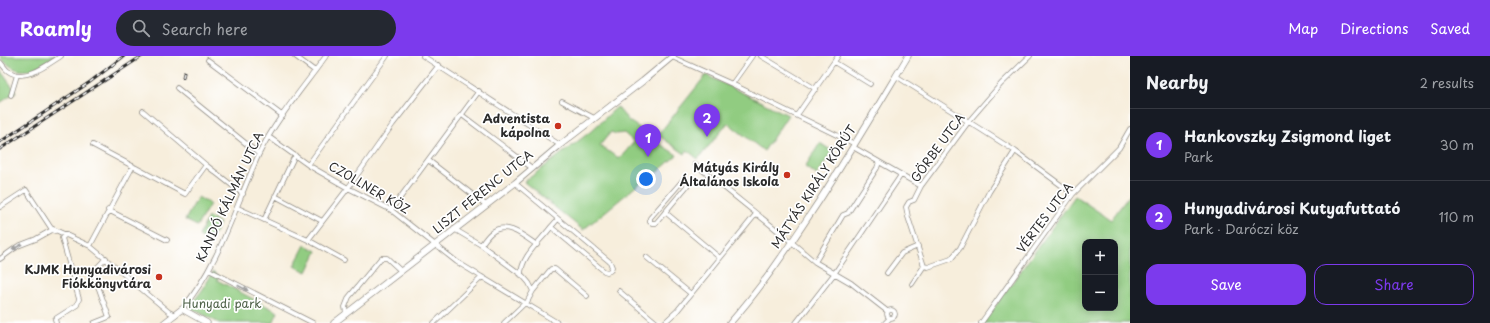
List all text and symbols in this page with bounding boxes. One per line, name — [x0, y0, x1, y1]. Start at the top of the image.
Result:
search box — [116, 10, 396, 46]
text: Roamly — [20, 14, 92, 42]
icon: search — [130, 17, 152, 39]
text: Search here — [162, 17, 248, 40]
text: Map — [1288, 18, 1318, 39]
text: Directions — [1340, 18, 1408, 39]
text: Saved — [1430, 18, 1470, 39]
text: Nearby — [1146, 69, 1208, 95]
text: 2 results — [1420, 73, 1474, 92]
pin: 2 — [694, 104, 720, 137]
place label: Adventista kápolna — [483, 109, 550, 141]
street label: GÖRBE UTCA — [906, 109, 968, 186]
street label: MÁTYÁS KIRÁLY KÖRÚT — [766, 120, 860, 252]
marker: Adventista kápolna — [553, 121, 563, 131]
pin: 1 — [635, 124, 661, 157]
text: Hankovszky Zsigmond liget — [1184, 124, 1391, 147]
street label: KANDÓ KÁLMÁN UTCA — [191, 129, 267, 265]
text: 1 — [1156, 135, 1162, 154]
text: 30 m — [1440, 135, 1474, 154]
street label: LISZT FERENC UTCA — [429, 145, 536, 237]
text: Park — [1184, 147, 1213, 166]
street label: CZOLLNER KÖZ — [326, 157, 414, 218]
place label: Mátyás Király Általános Iskola — [680, 158, 779, 190]
your location — [636, 169, 656, 189]
marker: Mátyás Király Általános Iskola — [782, 170, 792, 180]
street label: VÉRTES UTCA — [1012, 178, 1077, 256]
text: Hunyadivárosi Kutyafuttató — [1184, 196, 1400, 219]
text: 2 — [1154, 207, 1164, 226]
text: 110 m — [1439, 207, 1474, 226]
text: Park · Daróczi köz — [1184, 219, 1299, 238]
map controls — [1082, 239, 1118, 311]
button: + — [1082, 239, 1118, 275]
one-way arrow — [11, 244, 23, 251]
place label: KJMK Hunyadivárosi Fiókkönyvtára — [25, 260, 152, 292]
button: Save — [1146, 264, 1306, 305]
button: Share — [1314, 264, 1474, 305]
marker: KJMK Hunyadivárosi Fiókkönyvtára — [154, 272, 164, 282]
button: − — [1082, 275, 1118, 311]
one-way arrow — [237, 285, 249, 291]
park label: Hunyadi park — [182, 294, 262, 312]

